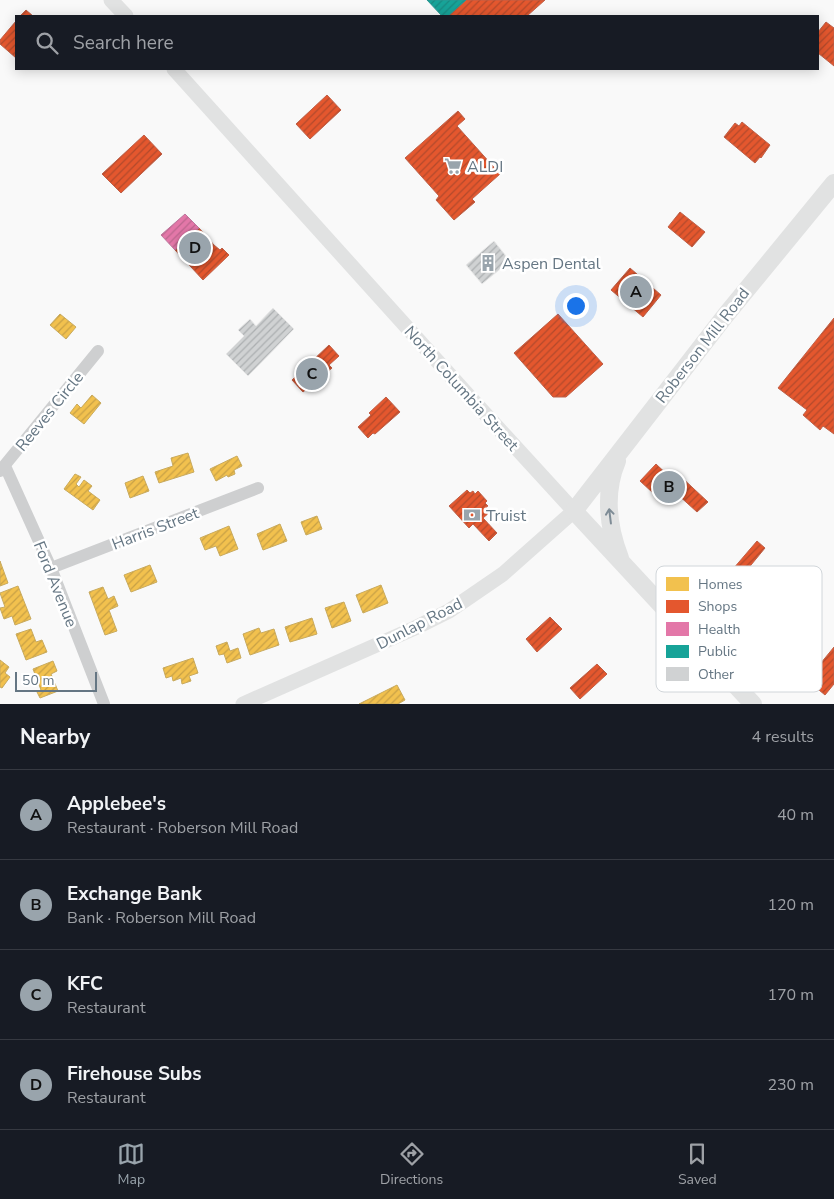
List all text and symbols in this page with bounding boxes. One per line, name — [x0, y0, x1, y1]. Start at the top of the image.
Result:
search box — [15, 15, 819, 70]
icon: search — [33, 29, 61, 57]
text: Search here — [73, 30, 174, 56]
supermarket icon: ALDI — [443, 156, 463, 176]
place label: ALDI — [467, 156, 503, 178]
pin: D — [179, 229, 211, 267]
building icon: Aspen Dental — [478, 253, 498, 273]
place label: Aspen Dental — [502, 253, 601, 275]
pin: A — [620, 273, 652, 311]
street label: Roberson Mill Road — [651, 283, 755, 408]
your location — [563, 293, 589, 319]
street label: North Columbia Street — [399, 321, 524, 456]
pin: C — [296, 355, 328, 393]
street label: Reeves Circle — [11, 367, 89, 456]
pin: B — [653, 468, 685, 506]
street label: Harris Street — [109, 502, 202, 556]
bank icon: Truist — [462, 505, 482, 525]
place label: Truist — [486, 505, 526, 527]
one-way arrow — [605, 508, 615, 524]
street label: Ford Avenue — [28, 538, 82, 631]
legend — [656, 566, 822, 692]
text: Homes — [698, 575, 743, 594]
street label: Dunlap Road — [373, 593, 466, 655]
text: Shops — [698, 597, 738, 616]
text: Health — [698, 620, 740, 639]
text: Public — [698, 642, 737, 661]
text: Other — [698, 665, 734, 684]
scale bar — [15, 669, 98, 692]
text: 50 m — [22, 671, 54, 690]
text: Nearby — [20, 723, 90, 751]
text: 4 results — [752, 726, 814, 748]
text: Applebee's — [67, 791, 166, 817]
text: A — [30, 804, 42, 826]
text: 40 m — [777, 804, 814, 826]
text: Restaurant · Roberson Mill Road — [67, 817, 298, 839]
text: Exchange Bank — [67, 881, 202, 907]
text: B — [30, 894, 42, 916]
text: 120 m — [767, 894, 814, 916]
text: Bank · Roberson Mill Road — [67, 907, 256, 929]
text: KFC — [67, 971, 103, 997]
text: C — [31, 984, 41, 1006]
text: 170 m — [767, 984, 814, 1006]
text: Restaurant — [67, 997, 146, 1019]
text: Firehouse Subs — [67, 1061, 202, 1087]
text: D — [30, 1074, 42, 1096]
text: 230 m — [767, 1074, 814, 1096]
text: Restaurant — [67, 1087, 146, 1109]
tab: Map — [117, 1140, 145, 1189]
tab: Directions — [380, 1140, 443, 1189]
tab: Saved — [678, 1140, 717, 1189]

